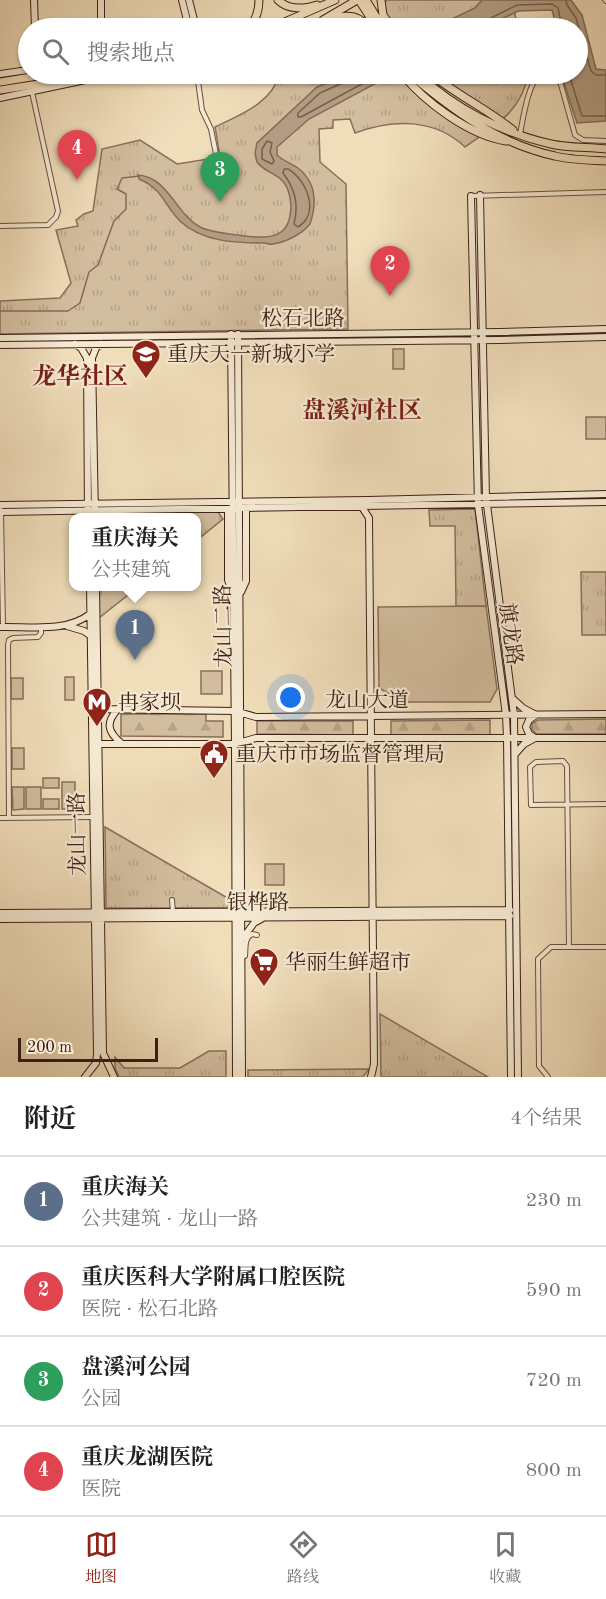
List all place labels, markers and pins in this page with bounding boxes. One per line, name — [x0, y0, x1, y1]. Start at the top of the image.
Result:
pin: 4 — [58, 130, 97, 180]
pin: 3 — [200, 152, 240, 202]
pin: 2 — [370, 246, 410, 296]
school or university icon: 重庆天一新城小学 — [130, 338, 162, 380]
place label: 重庆天一新城小学 — [167, 343, 335, 366]
pin: 1 — [116, 610, 154, 660]
metro station icon: 冉家坝 — [81, 686, 113, 728]
place label: 冉家坝 — [118, 691, 181, 714]
public building icon: 重庆市市场监督管理局 — [198, 738, 230, 780]
place label: 重庆市市场监督管理局 — [235, 743, 445, 766]
supermarket icon: 华丽生鲜超市 — [248, 946, 280, 988]
place label: 华丽生鲜超市 — [285, 951, 411, 974]

